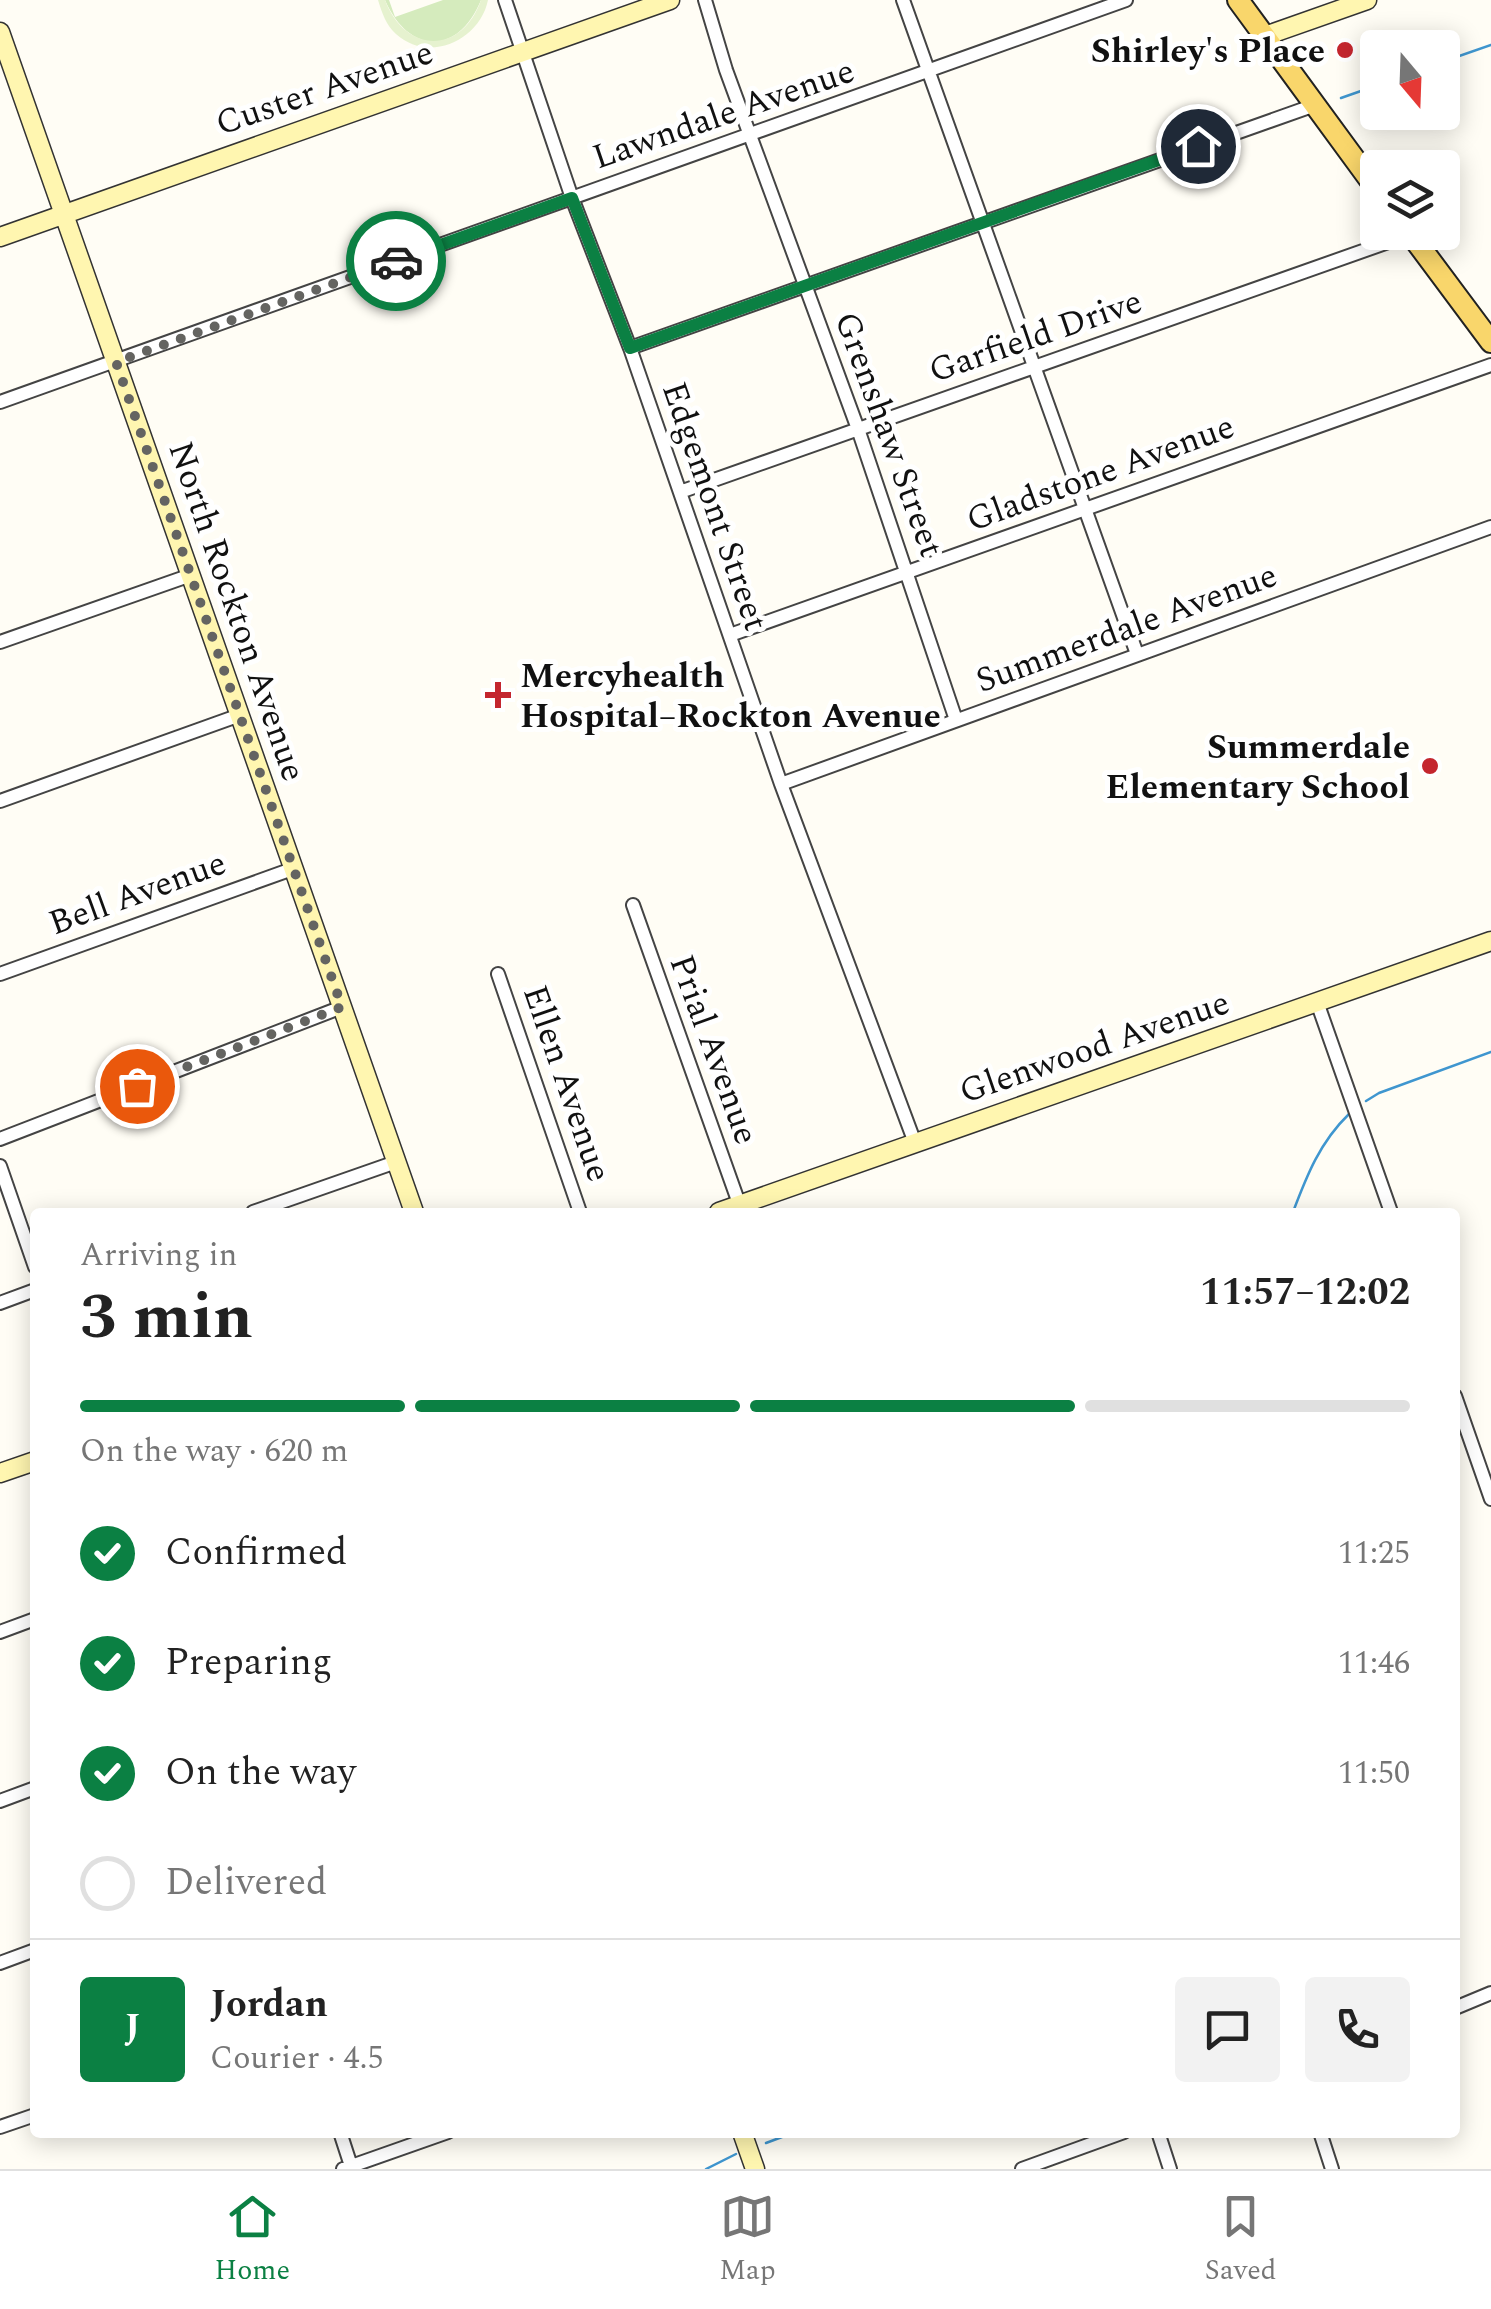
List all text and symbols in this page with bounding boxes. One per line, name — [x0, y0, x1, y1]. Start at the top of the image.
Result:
place label: Shirley's Place — [1091, 25, 1325, 78]
street label: Custer Avenue — [208, 26, 441, 150]
north arrow — [1360, 30, 1460, 130]
map controls — [1360, 30, 1460, 250]
marker: Shirley's Place — [1334, 39, 1356, 61]
street label: Lawndale Avenue — [585, 45, 862, 184]
pin — [1156, 104, 1241, 189]
icon: home — [1171, 119, 1226, 174]
button: layers — [1360, 150, 1460, 250]
courier — [346, 211, 446, 311]
icon: car — [369, 234, 424, 289]
street label: Garfield Drive — [922, 275, 1149, 398]
street label: Grenshaw Street — [820, 304, 958, 565]
street label: Edgemont Street — [647, 375, 782, 638]
street label: Gladstone Avenue — [959, 400, 1242, 546]
street label: North Rockton Avenue — [154, 435, 320, 788]
street label: Summerdale Avenue — [968, 549, 1285, 708]
place label: Mercyhealth Hospital–Rockton Avenue — [520, 650, 941, 743]
marker: Mercyhealth Hospital–Rockton Avenue — [485, 682, 511, 708]
place label: Summerdale Elementary School — [1106, 721, 1410, 814]
marker: Summerdale Elementary School — [1419, 755, 1441, 777]
street label: Bell Avenue — [41, 837, 234, 950]
street label: Prial Avenue — [655, 947, 772, 1152]
street label: Glenwood Avenue — [952, 976, 1237, 1118]
street label: Ellen Avenue — [508, 978, 625, 1189]
pin — [95, 1044, 180, 1129]
icon: bag — [110, 1059, 165, 1114]
text: Arriving in — [80, 1231, 237, 1280]
text: 11:57–12:02 — [1200, 1264, 1410, 1322]
text: 3 min — [80, 1268, 253, 1367]
text: On the way · 620 m — [80, 1427, 348, 1476]
text: Confirmed — [165, 1524, 347, 1582]
icon: check — [80, 1526, 135, 1581]
text: 11:25 — [1338, 1529, 1410, 1578]
text: Preparing — [165, 1634, 332, 1692]
icon: check — [80, 1636, 135, 1691]
text: 11:46 — [1338, 1639, 1410, 1688]
text: On the way — [165, 1744, 356, 1802]
icon: check — [80, 1746, 135, 1801]
text: 11:50 — [1338, 1749, 1410, 1798]
text: Delivered — [165, 1854, 327, 1912]
text: Jordan — [210, 1976, 328, 2034]
button: chat — [1175, 1977, 1280, 2082]
button: phone — [1305, 1977, 1410, 2082]
text: J — [124, 2000, 141, 2058]
text: Courier · 4.5 — [210, 2034, 383, 2083]
tab: Home — [215, 2189, 290, 2292]
tab: Map — [719, 2189, 776, 2292]
tab: Saved — [1205, 2189, 1276, 2292]

